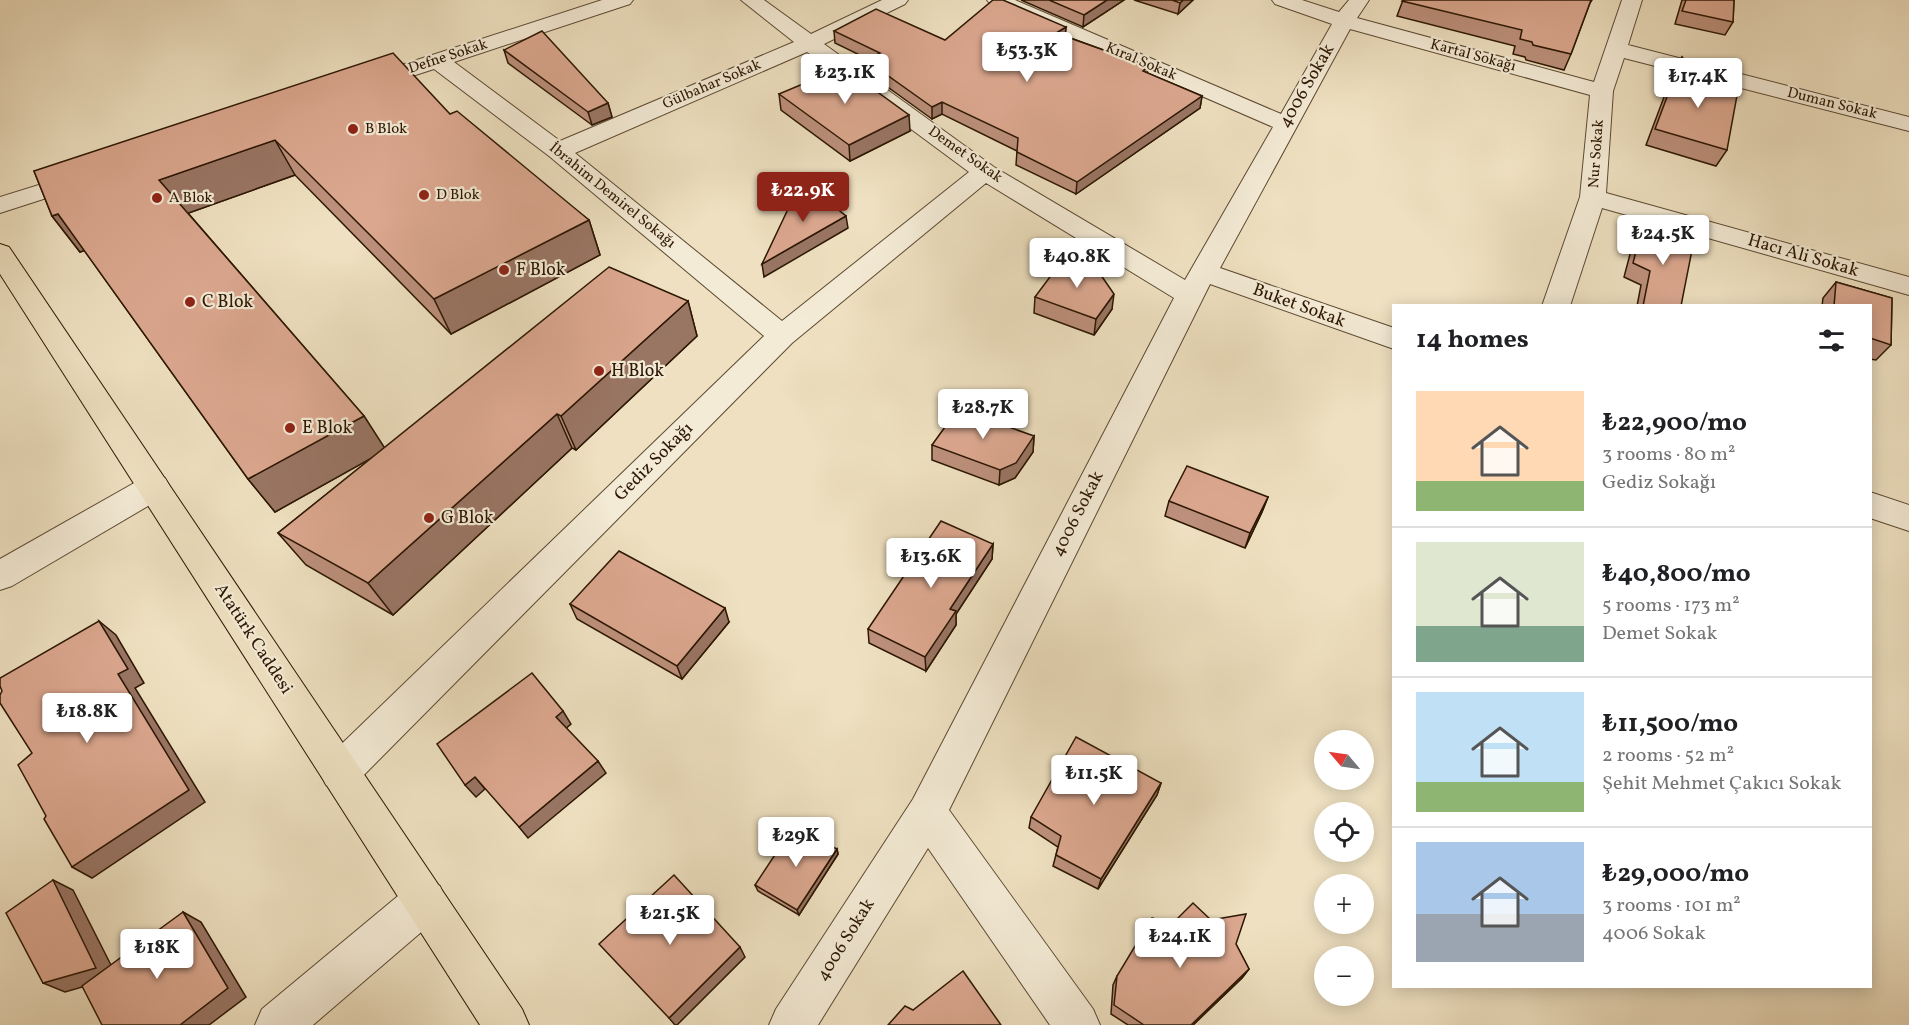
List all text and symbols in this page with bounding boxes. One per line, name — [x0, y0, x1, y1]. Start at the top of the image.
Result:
pin: ₺53.3K — [978, 32, 1076, 83]
street label: Defne Sokak — [406, 34, 490, 80]
street label: Kartal Sokağı — [1428, 34, 1518, 78]
text: ₺53.3K — [996, 37, 1058, 65]
street label: Kıral Sokak — [1102, 38, 1180, 86]
street label: 4006 Sokak — [1273, 39, 1341, 133]
pin: ₺23.1K — [796, 54, 894, 105]
street label: Gülbahar Sokak — [659, 55, 765, 115]
pin: ₺17.4K — [1649, 58, 1747, 109]
text: ₺23.1K — [815, 59, 875, 87]
text: ₺17.4K — [1668, 63, 1728, 91]
street label: Duman Sokak — [1785, 83, 1879, 125]
place label: B Blok — [365, 119, 407, 140]
street label: Nur Sokak — [1584, 119, 1610, 189]
marker: B Blok — [346, 122, 360, 136]
street label: Demet Sokak — [923, 122, 1007, 188]
street label: İbrahim Demirel Sokağı — [544, 138, 680, 254]
pin: ₺22.9K — [754, 172, 852, 223]
text: ₺22.9K — [771, 177, 835, 205]
place label: D Blok — [436, 185, 480, 206]
place label: A Blok — [169, 188, 212, 209]
marker: D Blok — [417, 188, 431, 202]
marker: A Blok — [150, 191, 164, 205]
pin: ₺24.5K — [1614, 215, 1712, 266]
text: ₺24.5K — [1631, 220, 1695, 248]
street label: Hacı Ali Sokak — [1744, 228, 1862, 284]
pin: ₺40.8K — [1028, 238, 1126, 289]
text: ₺40.8K — [1044, 243, 1110, 271]
place label: F Blok — [516, 258, 566, 283]
marker: F Blok — [497, 263, 511, 277]
street label: Buket Sokak — [1249, 278, 1349, 334]
place label: C Blok — [202, 290, 253, 315]
marker: C Blok — [183, 295, 197, 309]
text: 14 homes — [1416, 322, 1529, 358]
icon: filters — [1815, 324, 1848, 357]
place label: H Blok — [611, 359, 664, 384]
marker: H Blok — [592, 364, 606, 378]
pin: ₺28.7K — [934, 389, 1032, 440]
text: ₺28.7K — [952, 394, 1014, 422]
text: ₺22,900/mo — [1602, 405, 1747, 441]
icon: home — [1464, 415, 1536, 487]
place label: E Blok — [302, 416, 352, 441]
street label: Gediz Sokağı — [609, 417, 699, 507]
marker: E Blok — [283, 421, 297, 435]
text: 3 rooms · 80 m² — [1602, 441, 1735, 469]
street label: 4006 Sokak — [1046, 467, 1110, 561]
text: Gediz Sokağı — [1602, 469, 1716, 497]
place label: G Blok — [441, 506, 494, 531]
marker: G Blok — [422, 511, 436, 525]
pin: ₺13.6K — [882, 538, 980, 589]
text: ₺13.6K — [900, 543, 962, 571]
text: ₺40,800/mo — [1602, 556, 1751, 592]
icon: home — [1464, 566, 1536, 638]
street label: Atatürk Caddesi — [208, 579, 298, 699]
text: 5 rooms · 173 m² — [1602, 592, 1740, 620]
text: Demet Sokak — [1602, 620, 1718, 648]
pin: ₺18.8K — [38, 693, 136, 744]
text: ₺18.8K — [56, 698, 118, 726]
text: ₺11,500/mo — [1602, 706, 1738, 742]
icon: home — [1464, 716, 1536, 788]
north arrow — [1314, 730, 1374, 790]
map controls — [1314, 730, 1374, 1006]
text: 2 rooms · 52 m² — [1602, 742, 1734, 770]
pin: ₺11.5K — [1045, 755, 1143, 806]
text: ₺11.5K — [1065, 760, 1123, 788]
text: Şehit Mehmet Çakıcı Sokak — [1602, 770, 1841, 798]
button: locate — [1314, 802, 1374, 862]
pin: ₺29K — [760, 817, 832, 868]
text: ₺29K — [772, 822, 820, 850]
text: ₺29,000/mo — [1602, 856, 1749, 892]
icon: home — [1464, 866, 1536, 938]
button: + — [1314, 874, 1374, 934]
text: 3 rooms · 101 m² — [1602, 892, 1741, 920]
street label: 4006 Sokak — [811, 894, 881, 986]
pin: ₺21.5K — [621, 895, 719, 946]
text: ₺21.5K — [640, 900, 700, 928]
pin: ₺24.1K — [1131, 918, 1229, 969]
text: 4006 Sokak — [1602, 920, 1706, 948]
text: ₺24.1K — [1149, 923, 1211, 951]
pin: ₺18K — [121, 929, 193, 980]
text: ₺18K — [134, 934, 180, 962]
button: − — [1314, 946, 1374, 1006]

